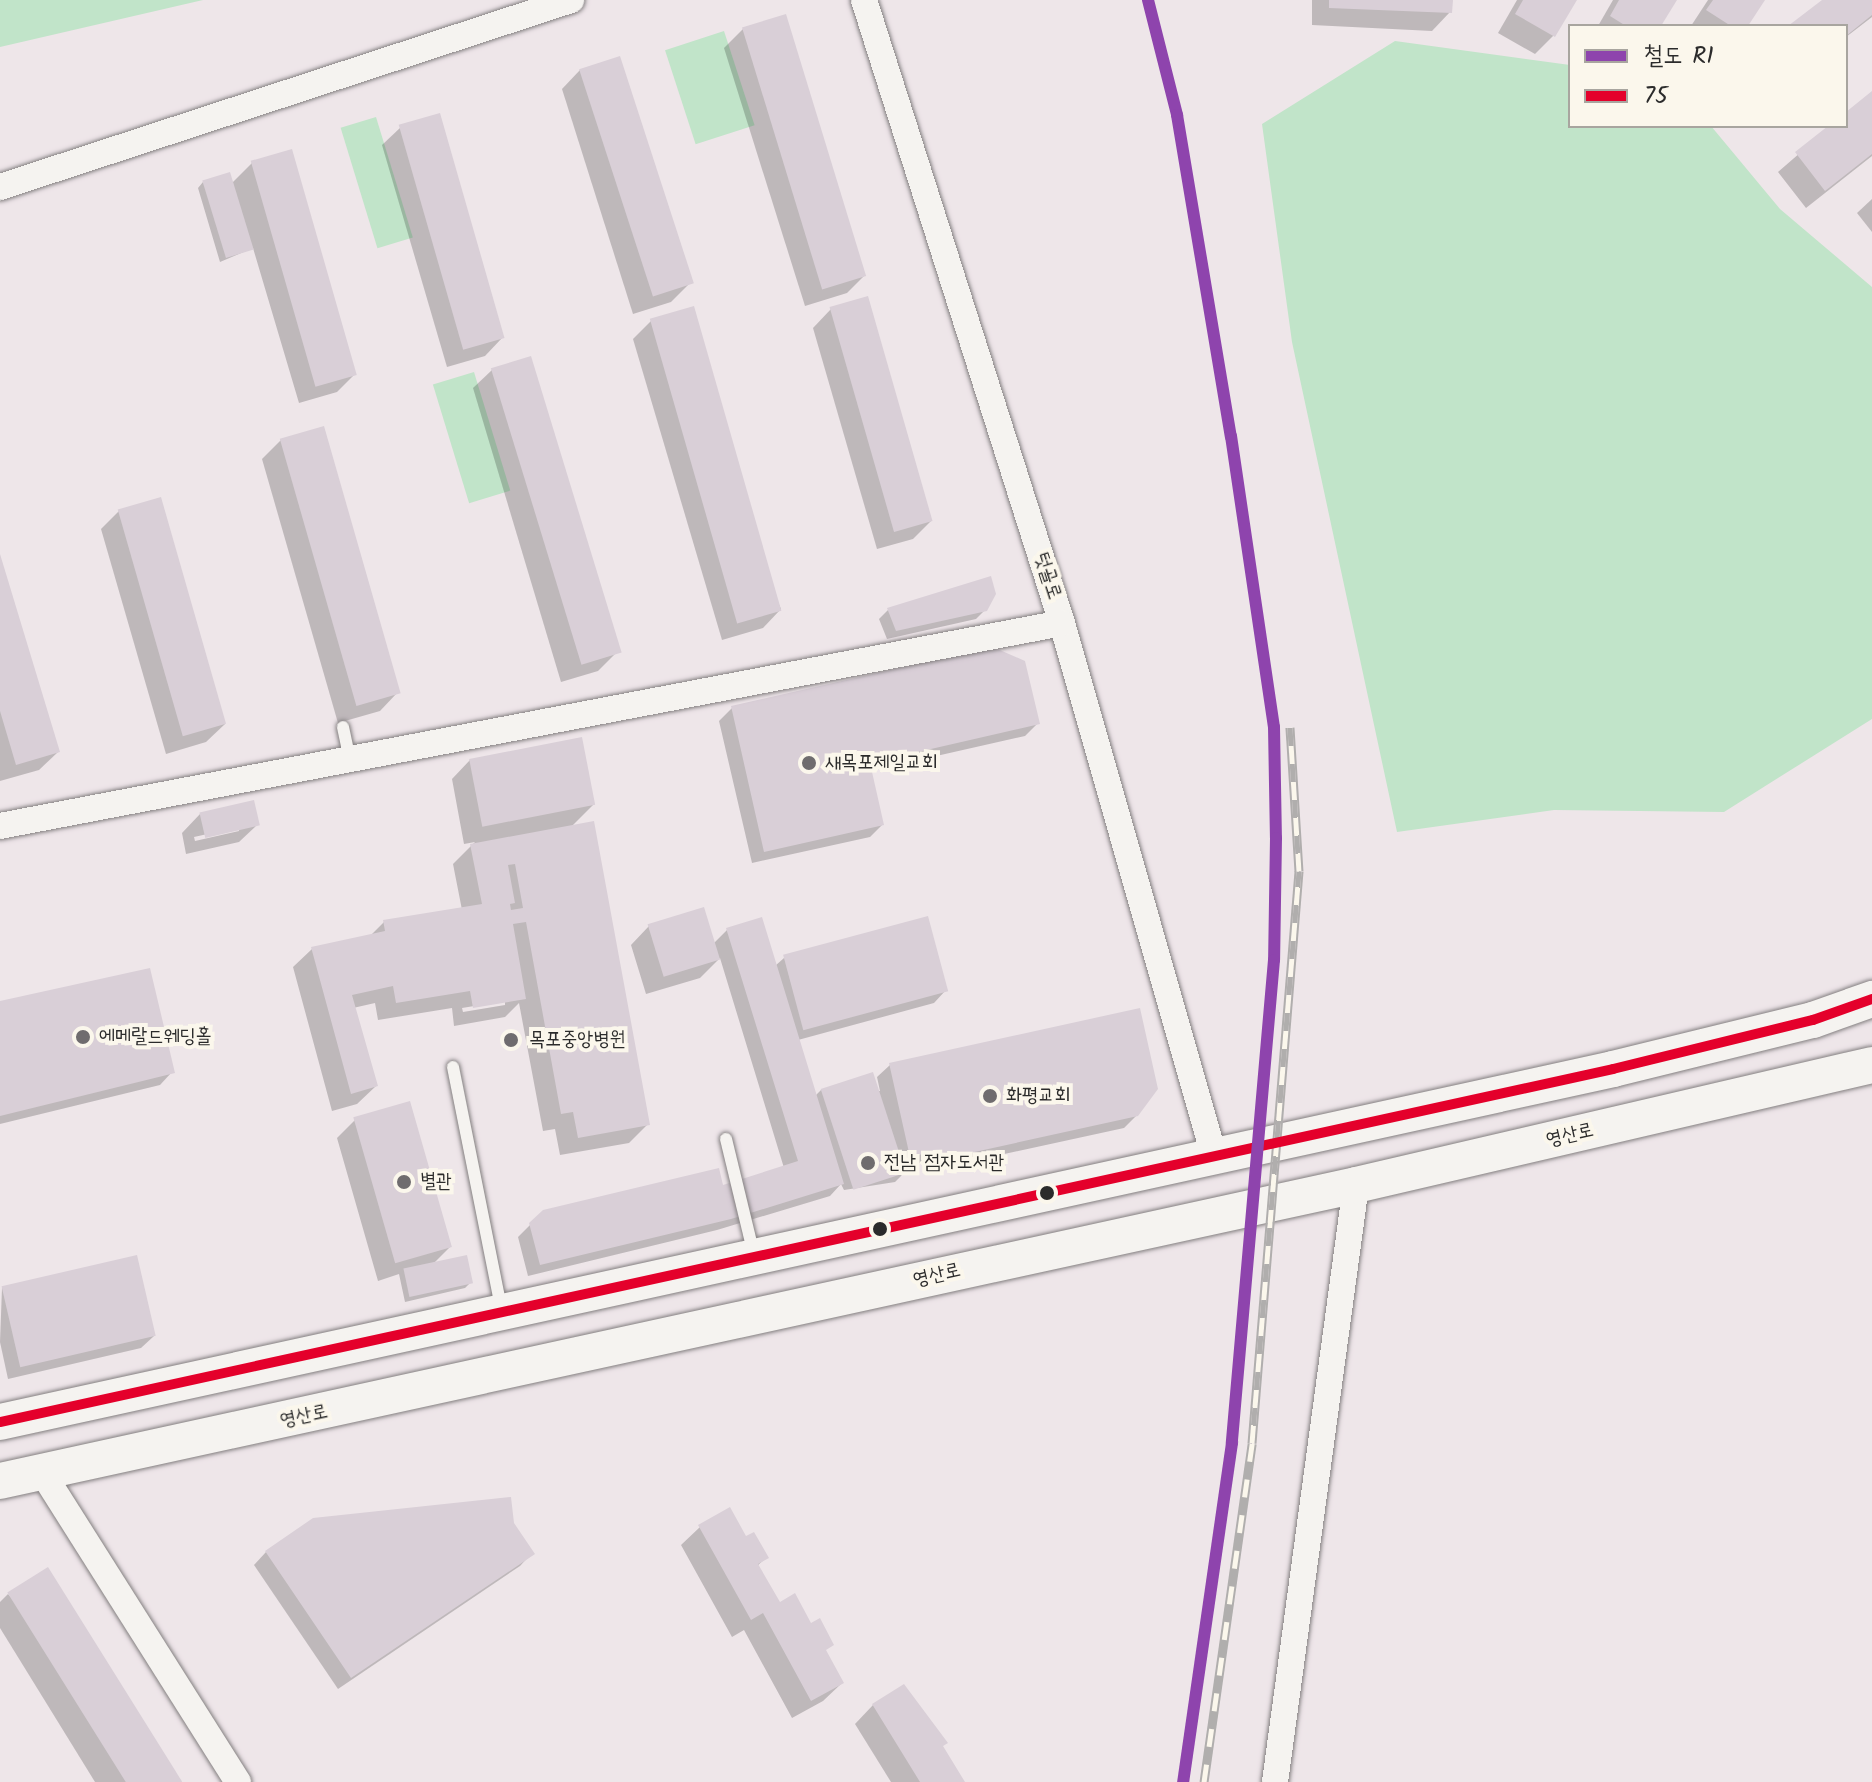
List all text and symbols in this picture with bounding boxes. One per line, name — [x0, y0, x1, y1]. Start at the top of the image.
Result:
legend — [1568, 24, 1848, 128]
text: 철도 R1 — [1644, 37, 1714, 76]
text: 75 — [1644, 77, 1668, 116]
street label: 텃골로 — [1028, 549, 1066, 603]
place label: 새목포제일교회 — [825, 751, 938, 775]
marker: 새목포제일교회 — [800, 754, 818, 772]
place label: 에메랄드웨딩홀 — [99, 1025, 212, 1049]
marker: 에메랄드웨딩홀 — [74, 1028, 92, 1046]
place label: 목포중앙병원 — [529, 1028, 626, 1052]
marker: 목포중앙병원 — [500, 1029, 522, 1051]
place label: 화평교회 — [1006, 1084, 1070, 1108]
marker: 화평교회 — [981, 1087, 999, 1105]
street label: 영산로 — [1544, 1119, 1596, 1153]
place label: 전남 점자도서관 — [884, 1151, 1005, 1175]
marker: 전남 점자도서관 — [859, 1154, 877, 1172]
place label: 별관 — [420, 1170, 452, 1194]
marker: 별관 — [395, 1173, 413, 1191]
unlabelled marker — [1039, 1185, 1055, 1201]
unlabelled marker — [872, 1221, 888, 1237]
street label: 영산로 — [911, 1259, 963, 1293]
street label: 영산로 — [278, 1400, 330, 1434]

